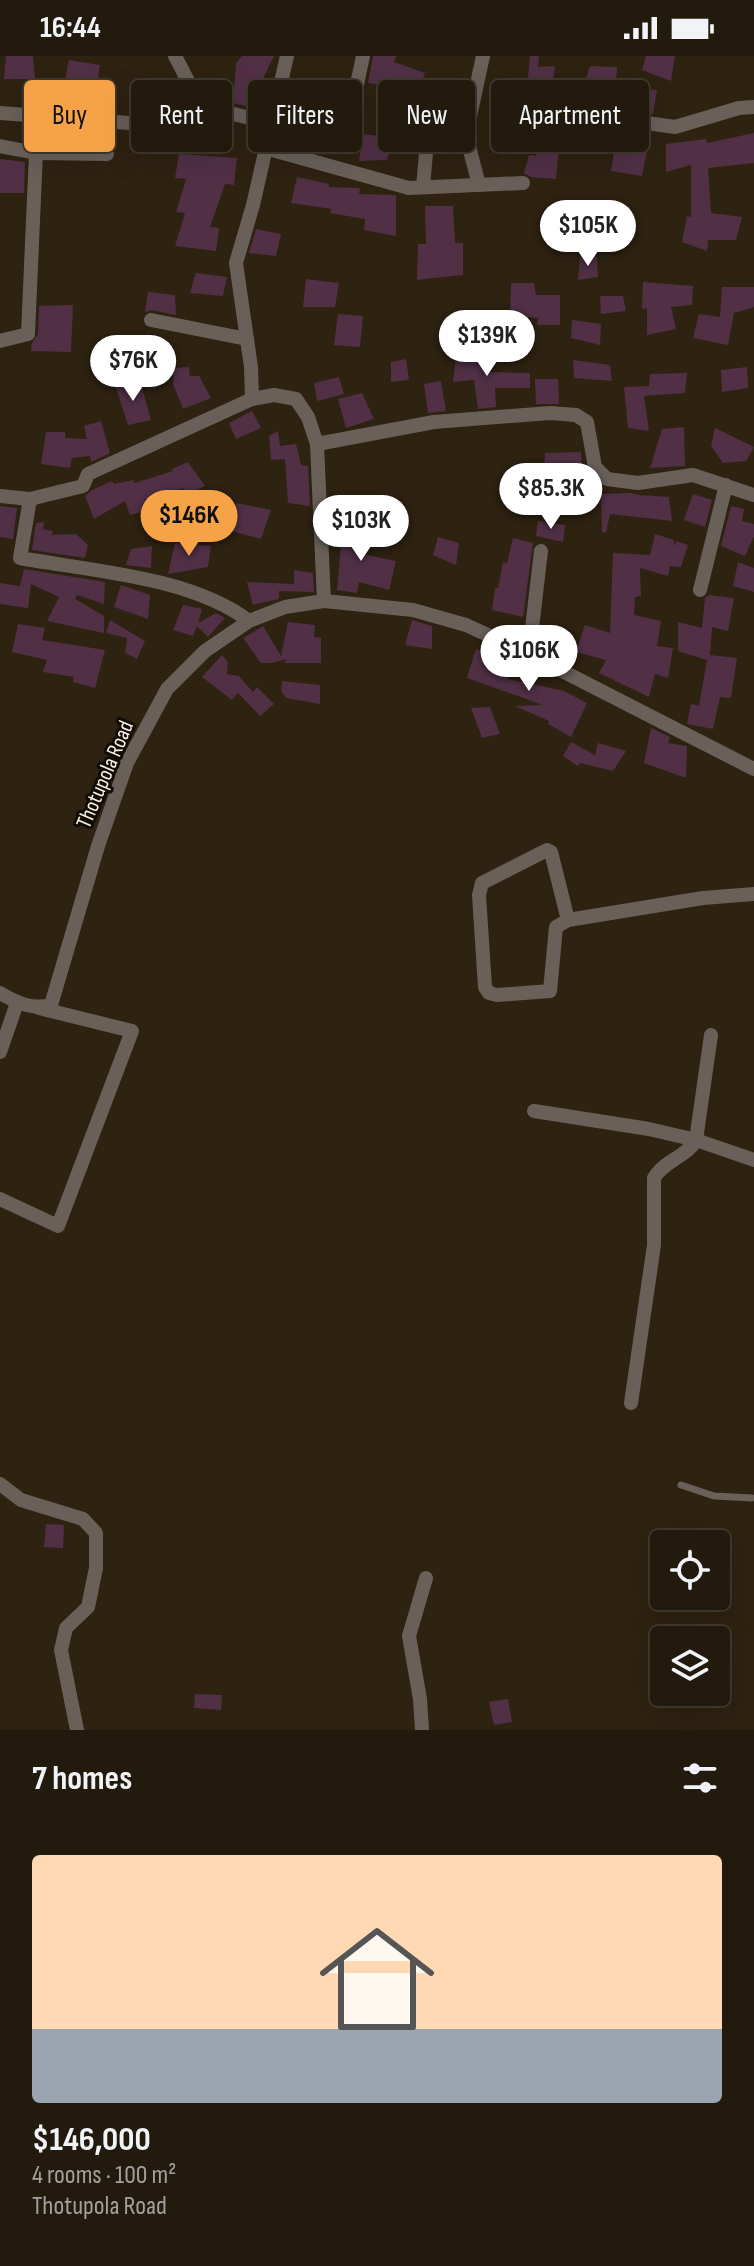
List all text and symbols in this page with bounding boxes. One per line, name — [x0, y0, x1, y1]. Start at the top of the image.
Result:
text: 16:44 — [40, 10, 101, 46]
chip: Buy — [24, 80, 115, 152]
chip: Rent — [131, 80, 232, 152]
chip: Filters — [248, 80, 362, 152]
chip: New — [378, 80, 475, 152]
chip: Apartment — [491, 80, 649, 152]
pin: $105K — [532, 200, 644, 268]
text: $105K — [558, 210, 618, 241]
pin: $139K — [431, 310, 543, 378]
text: $139K — [457, 320, 517, 351]
pin: $76K — [86, 335, 180, 403]
text: $76K — [108, 345, 158, 376]
pin: $85.3K — [486, 463, 616, 531]
text: $85.3K — [517, 473, 585, 504]
pin: $146K — [133, 490, 245, 558]
pin: $103K — [305, 495, 417, 563]
text: $146K — [159, 500, 219, 531]
text: $103K — [331, 505, 391, 536]
pin: $106K — [473, 625, 585, 693]
text: $106K — [499, 635, 559, 666]
street label: Thotupola Road — [71, 717, 140, 832]
map controls — [650, 1530, 730, 1706]
button: locate — [650, 1530, 730, 1610]
button: layers — [650, 1626, 730, 1706]
icon: filters — [678, 1756, 722, 1800]
text: 7 homes — [32, 1758, 132, 1799]
icon: home — [305, 1907, 449, 2051]
text: $146,000 — [32, 2119, 151, 2160]
text: 4 rooms · 100 m² — [32, 2160, 176, 2191]
text: Thotupola Road — [32, 2191, 167, 2222]

